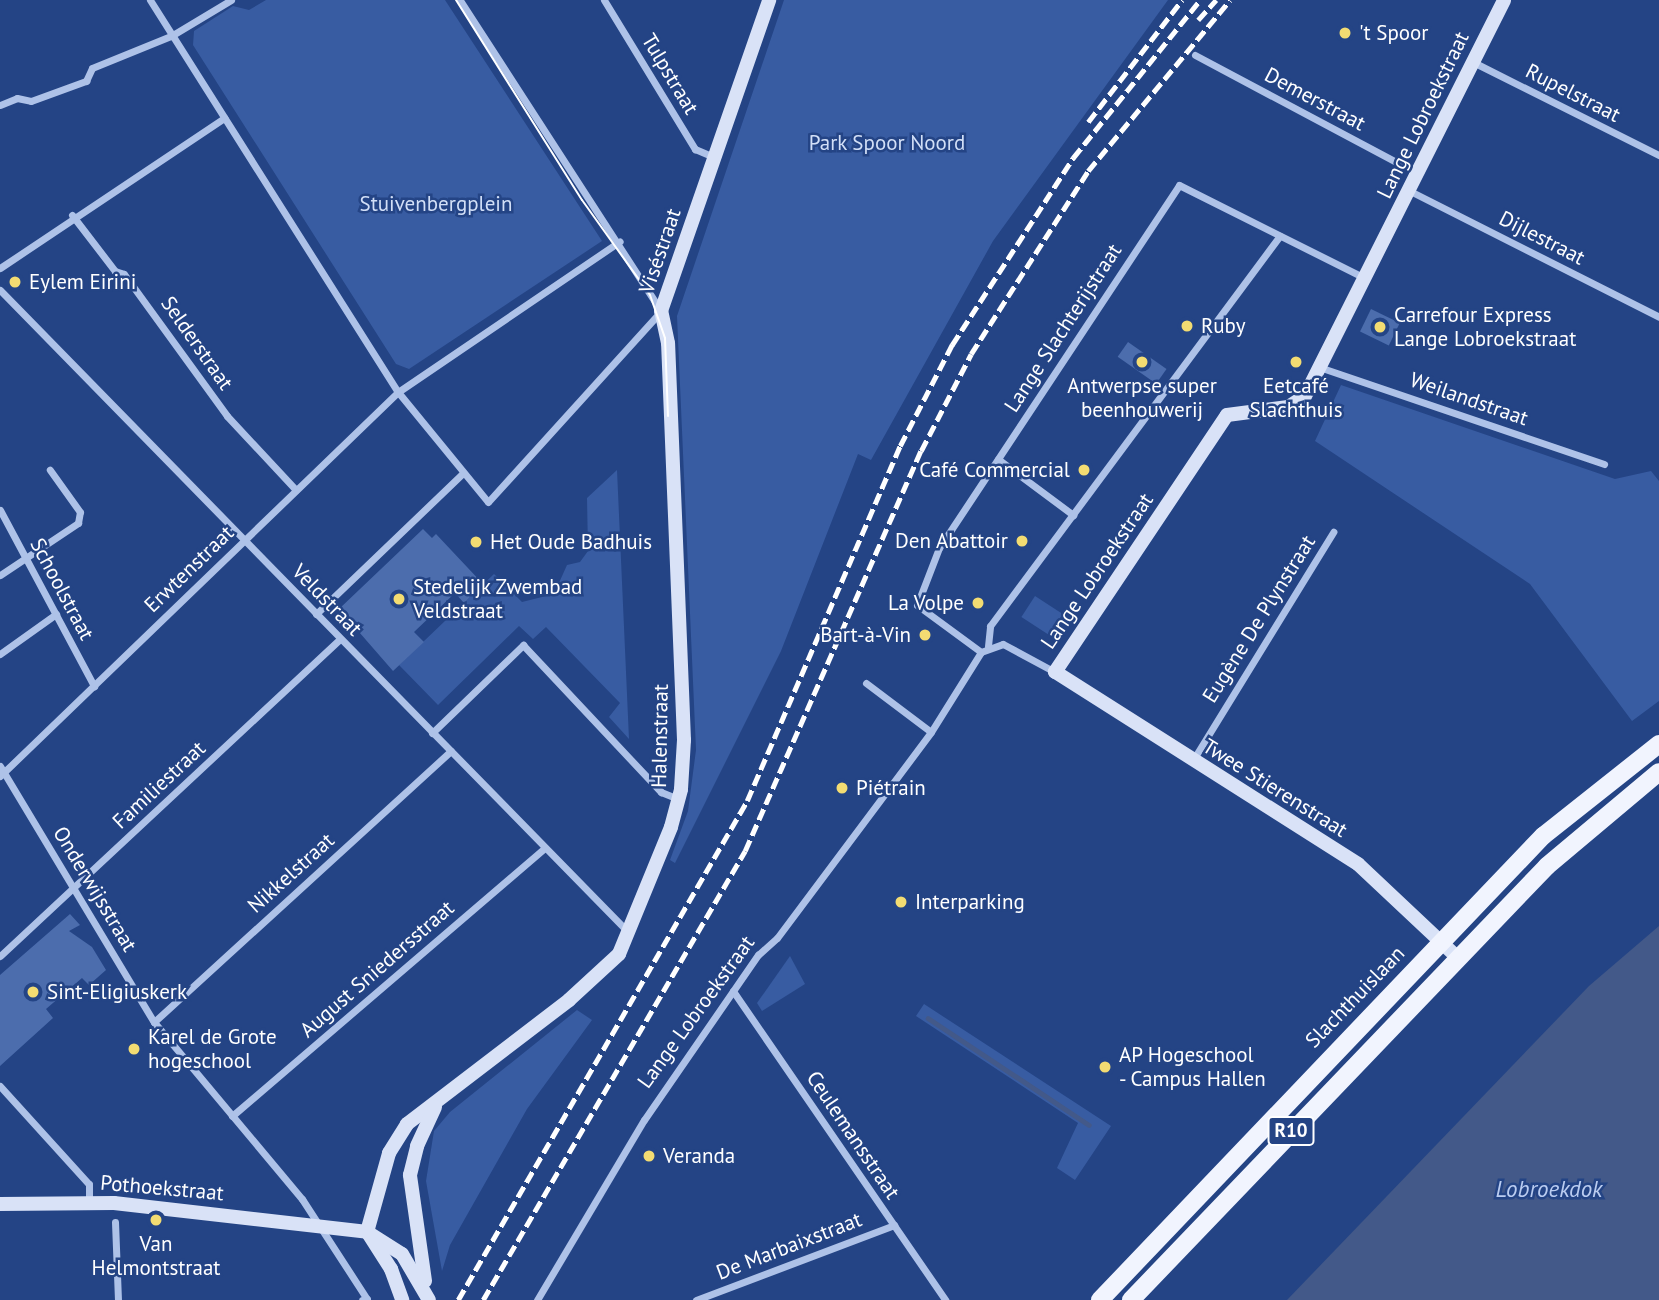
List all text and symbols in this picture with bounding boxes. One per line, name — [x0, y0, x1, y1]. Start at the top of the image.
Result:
place label: 't Spoor — [1359, 20, 1428, 46]
marker: 't Spoor — [1337, 25, 1353, 41]
street label: Lange Lobroekstraat — [1372, 28, 1474, 202]
street label: Tulpstraat — [636, 29, 704, 119]
street label: Rupelstraat — [1521, 58, 1625, 128]
street label: Demerstraat — [1260, 62, 1370, 136]
park label: Park Spoor Noord — [808, 130, 966, 156]
park label: Stuivenbergplein — [360, 191, 512, 217]
street label: Viséstraat — [634, 205, 686, 297]
street label: Dijlestraat — [1495, 206, 1589, 270]
street label: Lange Slachterijstraat — [999, 239, 1127, 417]
place label: Eylem Eirini — [29, 269, 136, 295]
marker: Eylem Eirini — [7, 274, 23, 290]
street label: Selderstraat — [156, 291, 238, 395]
place label: Carrefour Express Lange Lobroekstraat — [1394, 302, 1576, 352]
place label: Ruby — [1201, 313, 1245, 339]
marker: Ruby — [1179, 318, 1195, 334]
marker: Carrefour Express Lange Lobroekstraat — [1372, 319, 1388, 335]
marker: Antwerpse super beenhouwerij — [1134, 354, 1150, 370]
marker: Eetcafé Slachthuis — [1288, 354, 1304, 370]
street label: Weilandstraat — [1407, 367, 1531, 431]
place label: Antwerpse super beenhouwerij — [1067, 373, 1217, 423]
place label: Eetcafé Slachthuis — [1249, 373, 1343, 423]
place label: Café Commercial — [919, 457, 1070, 483]
marker: Café Commercial — [1076, 462, 1092, 478]
street label: Lange Lobroekstraat — [1036, 488, 1158, 654]
street label: Erwtenstraat — [139, 520, 239, 618]
place label: Den Abattoir — [894, 528, 1008, 554]
place label: Het Oude Badhuis — [490, 529, 652, 555]
street label: Eugène De Plynstraat — [1197, 531, 1321, 707]
marker: Den Abattoir — [1014, 533, 1030, 549]
street label: Schoolstraat — [25, 534, 99, 644]
marker: Het Oude Badhuis — [468, 534, 484, 550]
street label: Veldstraat — [287, 559, 367, 641]
place label: Stedelijk Zwembad Veldstraat — [413, 574, 583, 624]
place label: La Volpe — [887, 590, 964, 616]
marker: Stedelijk Zwembad Veldstraat — [391, 591, 407, 607]
marker: La Volpe — [970, 595, 986, 611]
place label: Bart-à-Vin — [820, 622, 911, 648]
marker: Bart-à-Vin — [917, 627, 933, 643]
street label: Halenstraat — [646, 684, 674, 788]
street label: Twee Stierenstraat — [1198, 733, 1352, 843]
street label: Familiestraat — [107, 736, 211, 834]
place label: Piétrain — [856, 775, 926, 801]
marker: Piétrain — [834, 780, 850, 796]
street label: Onderwijsstraat — [48, 822, 142, 956]
street label: Nikkelstraat — [243, 828, 339, 918]
place label: Interparking — [915, 889, 1025, 915]
marker: Interparking — [893, 894, 909, 910]
street label: August Sniedersstraat — [295, 895, 459, 1043]
street label: Lange Lobroekstraat — [632, 931, 760, 1093]
street label: Slachthuislaan — [1300, 941, 1410, 1053]
place label: Sint-Eligiuskerk — [47, 979, 187, 1005]
marker: Sint-Eligiuskerk — [25, 984, 41, 1000]
place label: Karel de Grote hogeschool — [148, 1024, 277, 1074]
marker: Karel de Grote hogeschool — [126, 1041, 142, 1057]
place label: AP Hogeschool - Campus Hallen — [1119, 1042, 1267, 1092]
marker: AP Hogeschool - Campus Hallen — [1097, 1059, 1113, 1075]
street label: Ceulemansstraat — [801, 1066, 905, 1204]
road number: R10 — [1266, 1116, 1316, 1147]
place label: Veranda — [663, 1143, 735, 1169]
marker: Veranda — [641, 1148, 657, 1164]
street label: Pothoekstraat — [99, 1170, 225, 1206]
water label: Lobroekdok — [1496, 1175, 1602, 1203]
street label: De Marbaixstraat — [713, 1207, 865, 1285]
marker: Van Helmontstraat — [148, 1212, 164, 1228]
place label: Van Helmontstraat — [92, 1231, 220, 1281]

